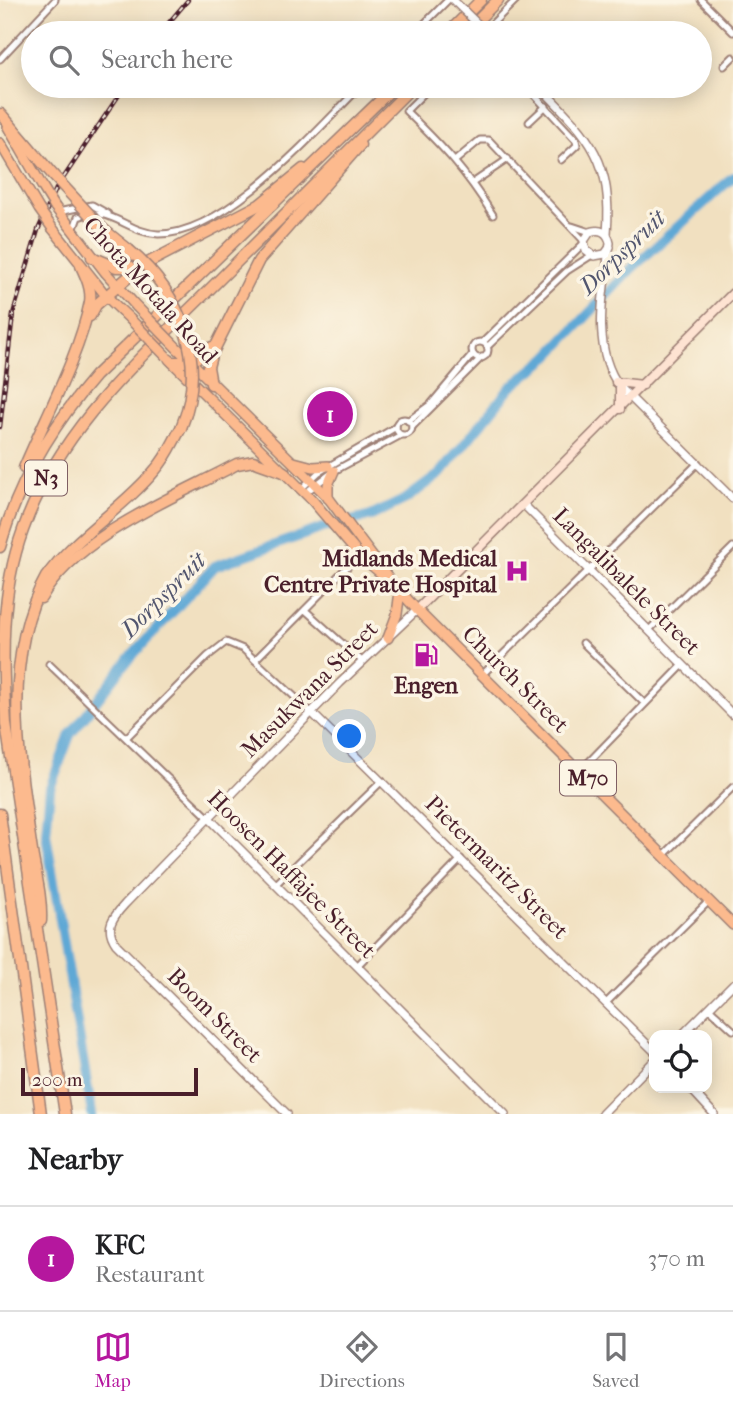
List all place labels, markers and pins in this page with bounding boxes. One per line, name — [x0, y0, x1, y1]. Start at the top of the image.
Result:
pin: 1 — [307, 388, 353, 440]
place label: Midlands Medical Centre Private Hospital — [264, 545, 498, 598]
hospital icon: Midlands Medical Centre Private Hospital — [503, 557, 531, 585]
fuel station icon: Engen — [412, 641, 440, 669]
place label: Engen — [394, 672, 459, 699]

